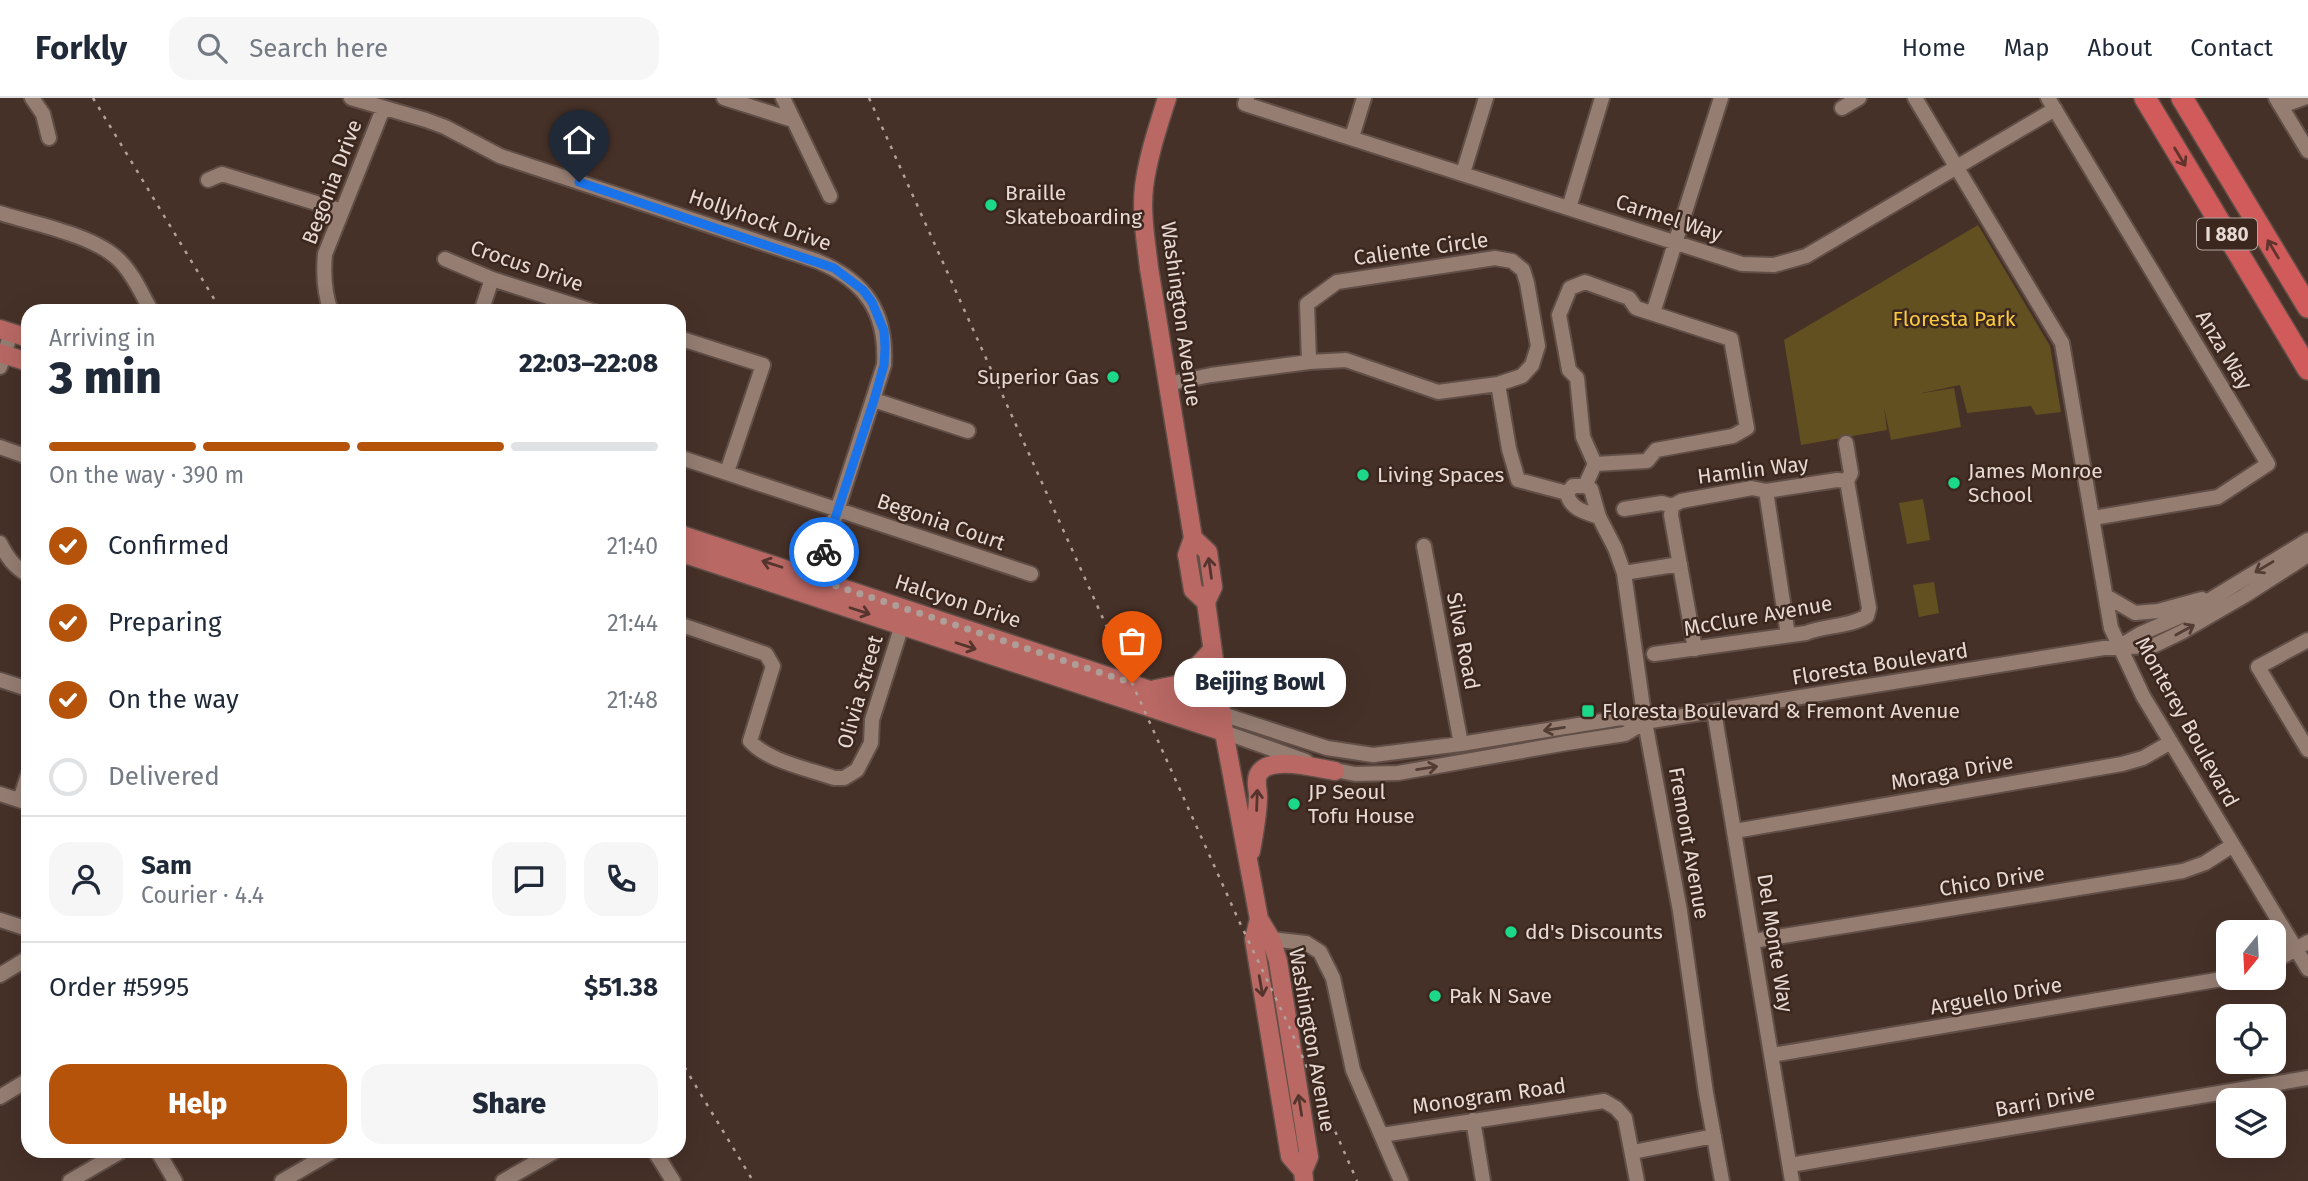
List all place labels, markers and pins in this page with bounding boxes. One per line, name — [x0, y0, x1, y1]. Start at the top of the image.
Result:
pin — [549, 110, 609, 182]
place label: Braille Skateboarding — [1005, 180, 1142, 230]
marker: Braille Skateboarding — [983, 197, 999, 213]
place label: Superior Gas — [977, 364, 1099, 390]
marker: Superior Gas — [1105, 369, 1121, 385]
place label: James Monroe School — [1968, 458, 2103, 508]
place label: Living Spaces — [1377, 462, 1505, 488]
marker: Living Spaces — [1355, 467, 1371, 483]
marker: James Monroe School — [1946, 475, 1962, 491]
pin — [1102, 611, 1162, 683]
callout: Beijing Bowl — [1174, 658, 1346, 708]
place label: Floresta Boulevard & Fremont Avenue — [1602, 698, 1960, 724]
marker: Floresta Boulevard & Fremont Avenue — [1580, 703, 1596, 719]
place label: JP Seoul Tofu House — [1308, 779, 1415, 829]
marker: JP Seoul Tofu House — [1286, 796, 1302, 812]
place label: dd's Discounts — [1525, 919, 1663, 945]
marker: dd's Discounts — [1503, 924, 1519, 940]
place label: Pak N Save — [1449, 983, 1552, 1009]
marker: Pak N Save — [1427, 988, 1443, 1004]

